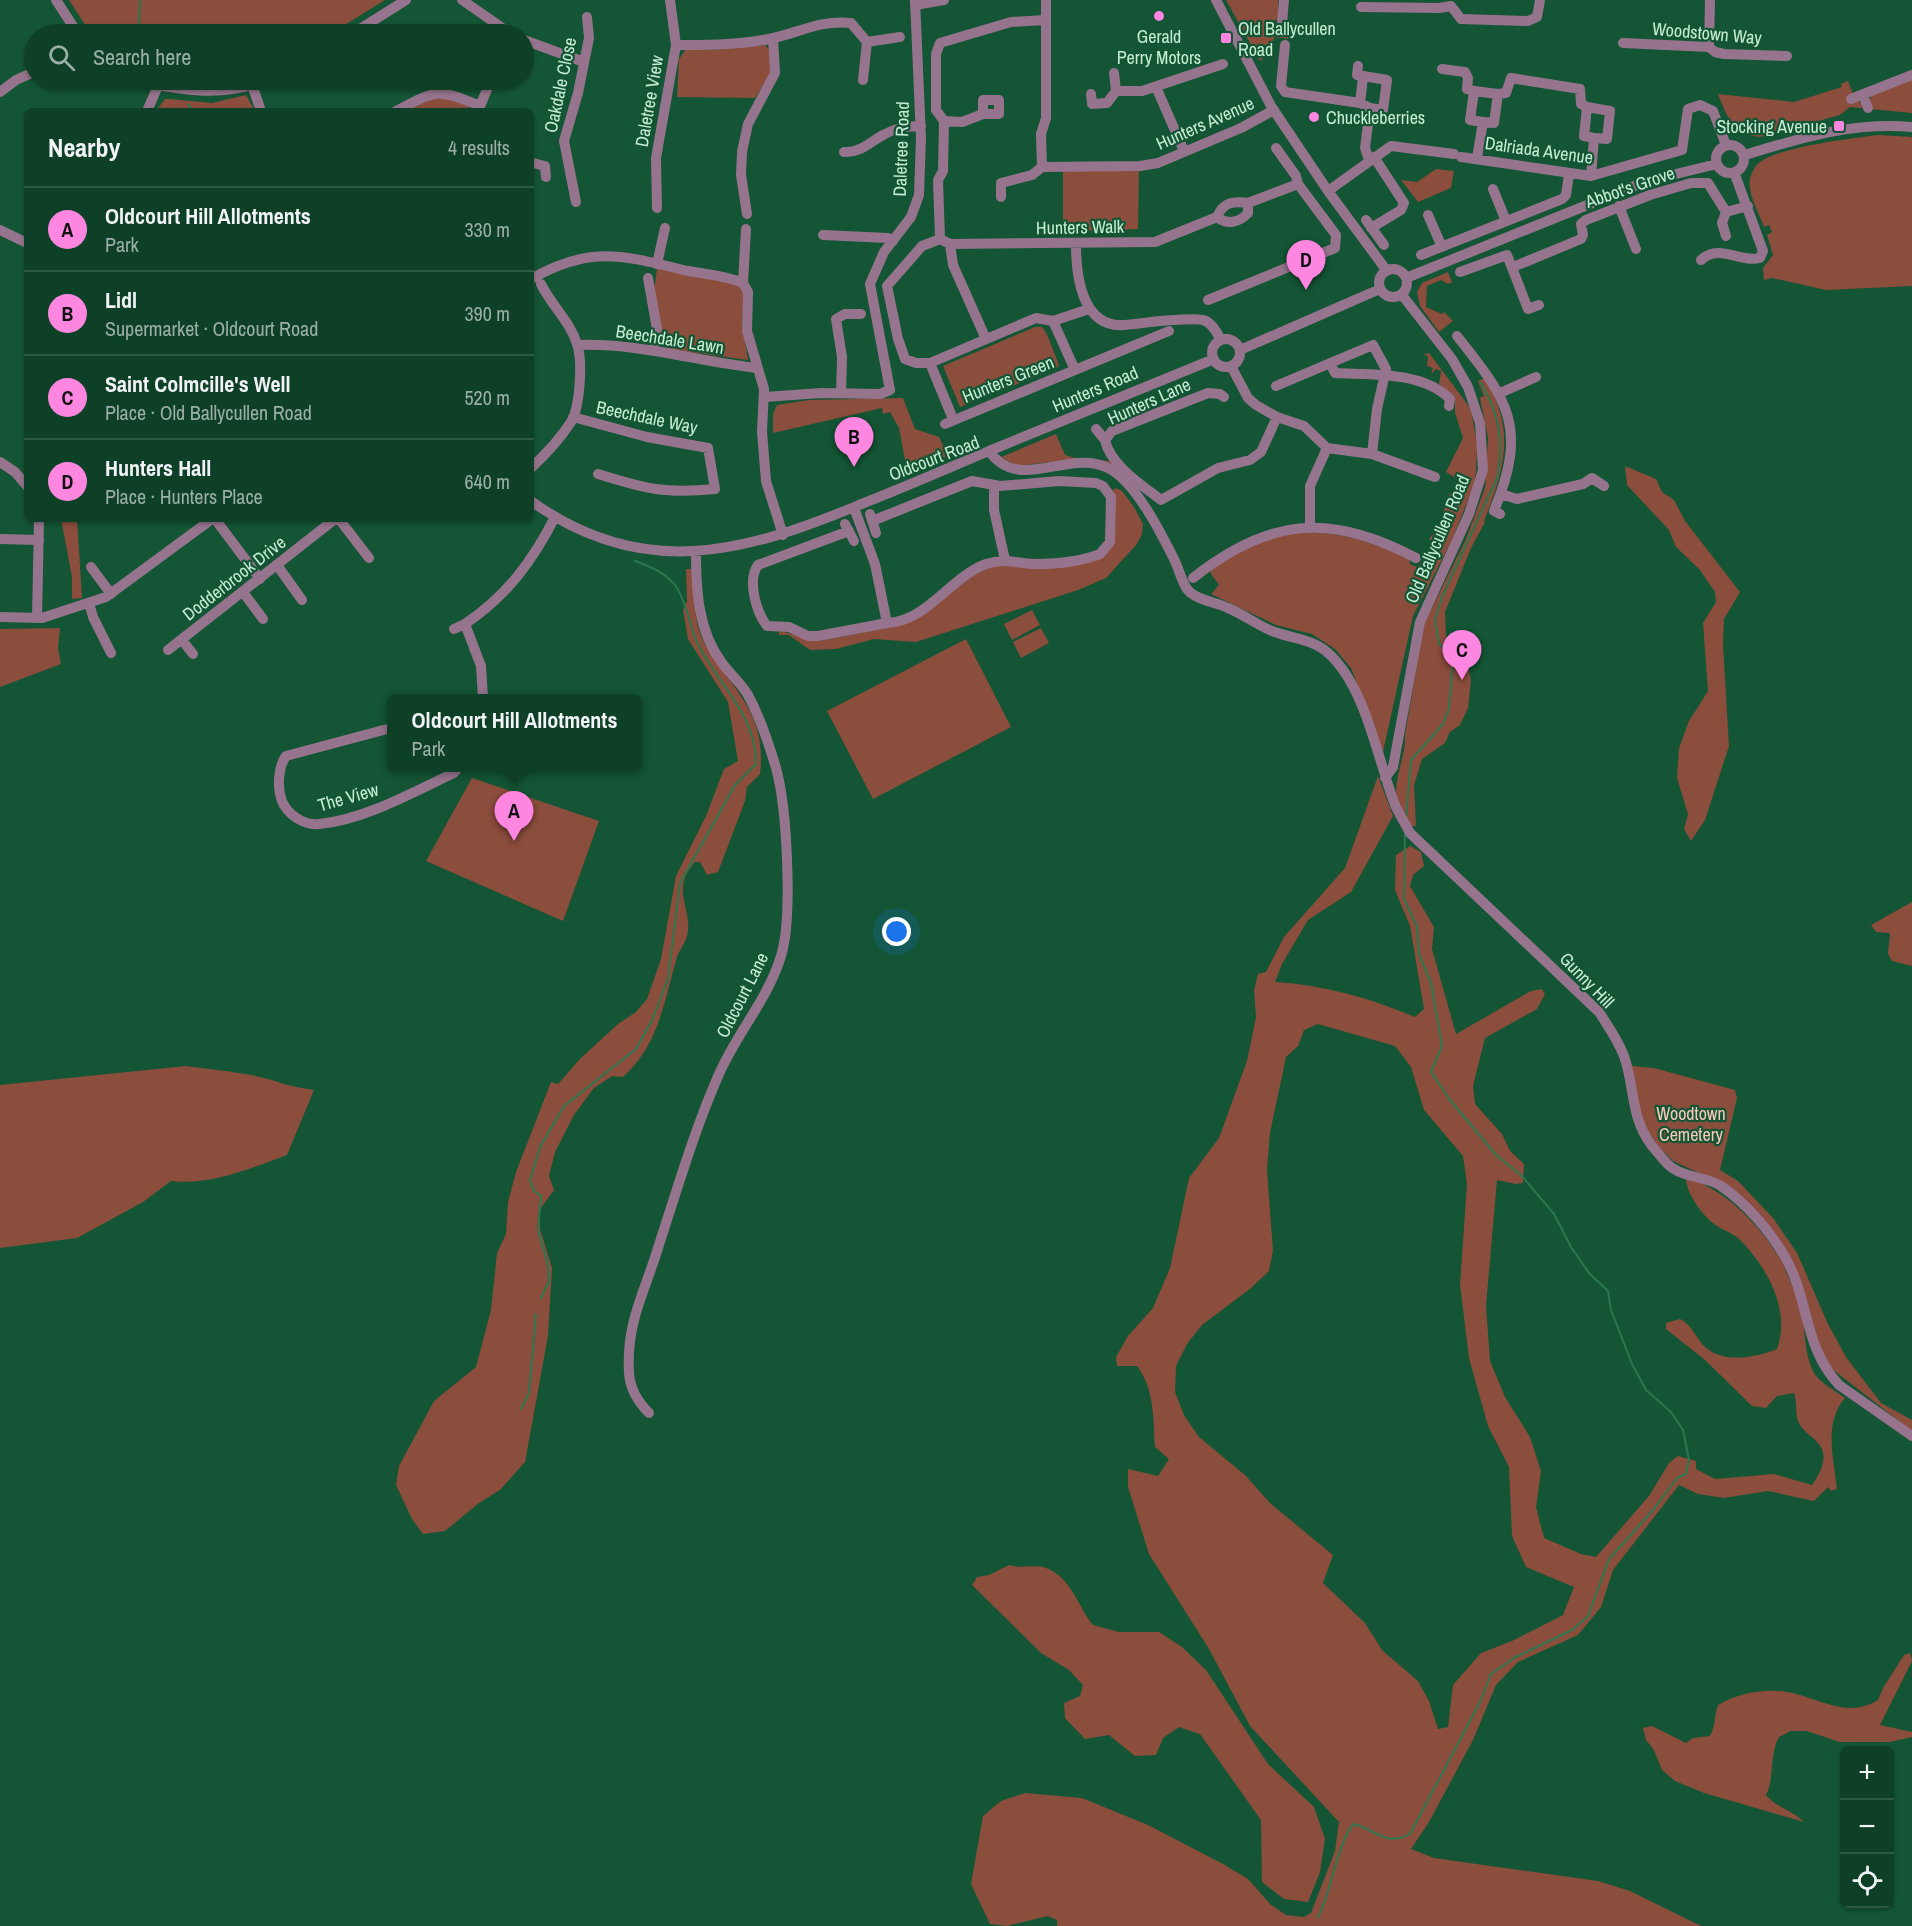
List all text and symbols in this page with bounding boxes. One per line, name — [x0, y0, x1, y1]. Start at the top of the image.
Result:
marker: Gerald Perry Motors — [1152, 9, 1166, 23]
place label: Old Ballycullen Road — [1238, 16, 1336, 62]
street label: Woodstown Way — [1651, 16, 1763, 50]
search box — [24, 24, 534, 90]
place label: Gerald Perry Motors — [1117, 24, 1201, 70]
marker: Old Ballycullen Road — [1219, 31, 1233, 45]
street label: Oakdale Close — [538, 35, 582, 135]
icon: search — [45, 41, 78, 74]
text: Search here — [93, 42, 191, 72]
street label: Daletree View — [629, 53, 669, 149]
street label: Hunters Avenue — [1152, 90, 1258, 156]
street label: Daletree Road — [887, 101, 915, 197]
place label: Chuckleberries — [1326, 105, 1425, 130]
marker: Chuckleberries — [1307, 110, 1321, 124]
place label: Stocking Avenue — [1716, 114, 1827, 139]
marker: Stocking Avenue — [1832, 119, 1846, 133]
text: Nearby — [48, 130, 120, 165]
street label: Dalriada Avenue — [1483, 130, 1595, 170]
text: 4 results — [448, 134, 510, 161]
street label: Abbot's Grove — [1581, 160, 1678, 214]
text: Oldcourt Hill Allotments — [105, 201, 311, 231]
street label: Hunters Walk — [1036, 214, 1125, 240]
text: A — [62, 216, 73, 243]
text: 330 m — [464, 216, 510, 243]
text: Park — [105, 231, 139, 258]
pin: D — [1286, 240, 1326, 290]
text: Lidl — [105, 285, 137, 315]
text: B — [62, 300, 73, 327]
text: 390 m — [464, 300, 510, 327]
text: Supermarket · Oldcourt Road — [105, 315, 318, 342]
street label: Beechdale Lawn — [614, 318, 726, 360]
street label: Hunters Green — [958, 349, 1058, 409]
street label: Hunters Road — [1048, 360, 1142, 418]
text: Saint Colmcille's Well — [105, 369, 290, 399]
street label: Hunters Lane — [1103, 372, 1195, 430]
text: C — [62, 384, 73, 411]
text: 520 m — [464, 384, 510, 411]
street label: Beechdale Way — [594, 394, 700, 440]
text: Place · Old Ballycullen Road — [105, 399, 312, 426]
pin: B — [834, 418, 874, 467]
street label: Oldcourt Road — [885, 429, 983, 487]
text: Hunters Hall — [105, 453, 211, 483]
text: D — [62, 468, 73, 495]
text: 640 m — [464, 468, 510, 495]
street label: Old Ballycullen Road — [1399, 471, 1475, 607]
text: Place · Hunters Place — [105, 483, 263, 510]
street label: Dodderbrook Drive — [177, 530, 291, 626]
pin: C — [1442, 630, 1482, 680]
popup — [387, 694, 642, 772]
text: Oldcourt Hill Allotments — [412, 705, 617, 735]
text: Park — [412, 735, 445, 762]
street label: The View — [315, 776, 382, 818]
pin: A — [494, 792, 534, 841]
your location — [882, 917, 911, 946]
street label: Gunny Hill — [1554, 947, 1620, 1013]
street label: Oldcourt Lane — [710, 948, 774, 1042]
park label: Woodtown Cemetery — [1656, 1101, 1726, 1147]
map controls — [1840, 1746, 1894, 1908]
button: + — [1840, 1746, 1894, 1800]
button: − — [1840, 1800, 1894, 1854]
button: locate — [1840, 1854, 1894, 1908]

